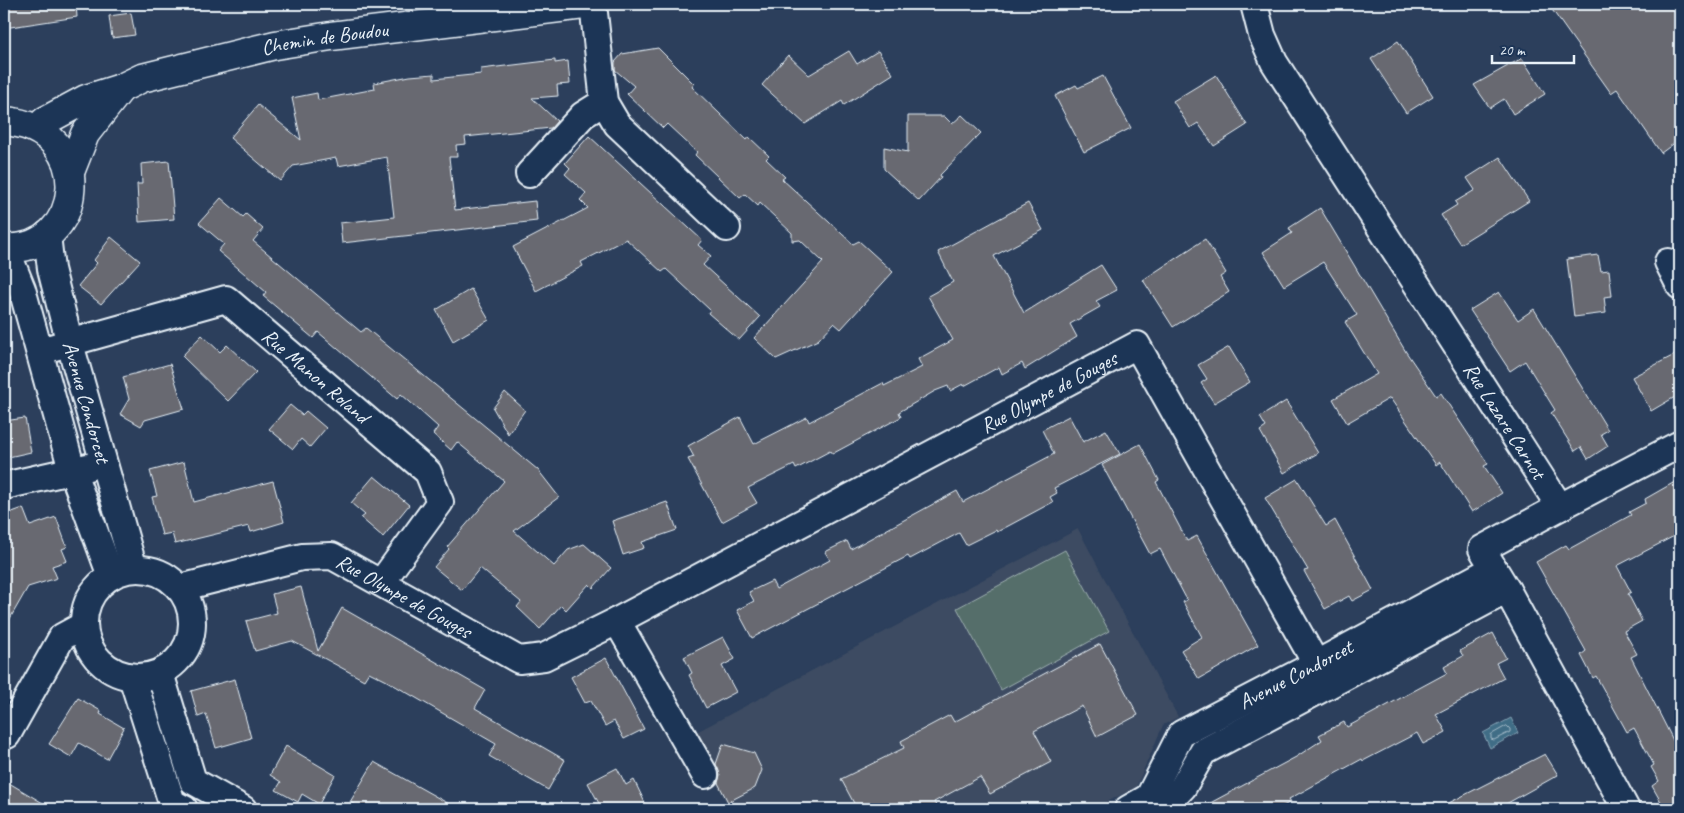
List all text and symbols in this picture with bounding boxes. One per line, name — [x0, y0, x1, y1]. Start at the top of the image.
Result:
street label: Chemin de Boudou — [258, 16, 390, 61]
scale bar — [1492, 32, 1574, 64]
text: 20 m — [1499, 41, 1526, 60]
street label: Rue Manon Roland — [257, 323, 377, 431]
street label: Avenue Condorcet — [57, 338, 117, 468]
street label: Rue Olympe de Gouges — [976, 344, 1123, 439]
street label: Rue Lazare Carnot — [1458, 358, 1553, 486]
street label: Rue Olympe de Gouges — [332, 548, 478, 645]
street label: Avenue Condorcet — [1234, 633, 1359, 715]

